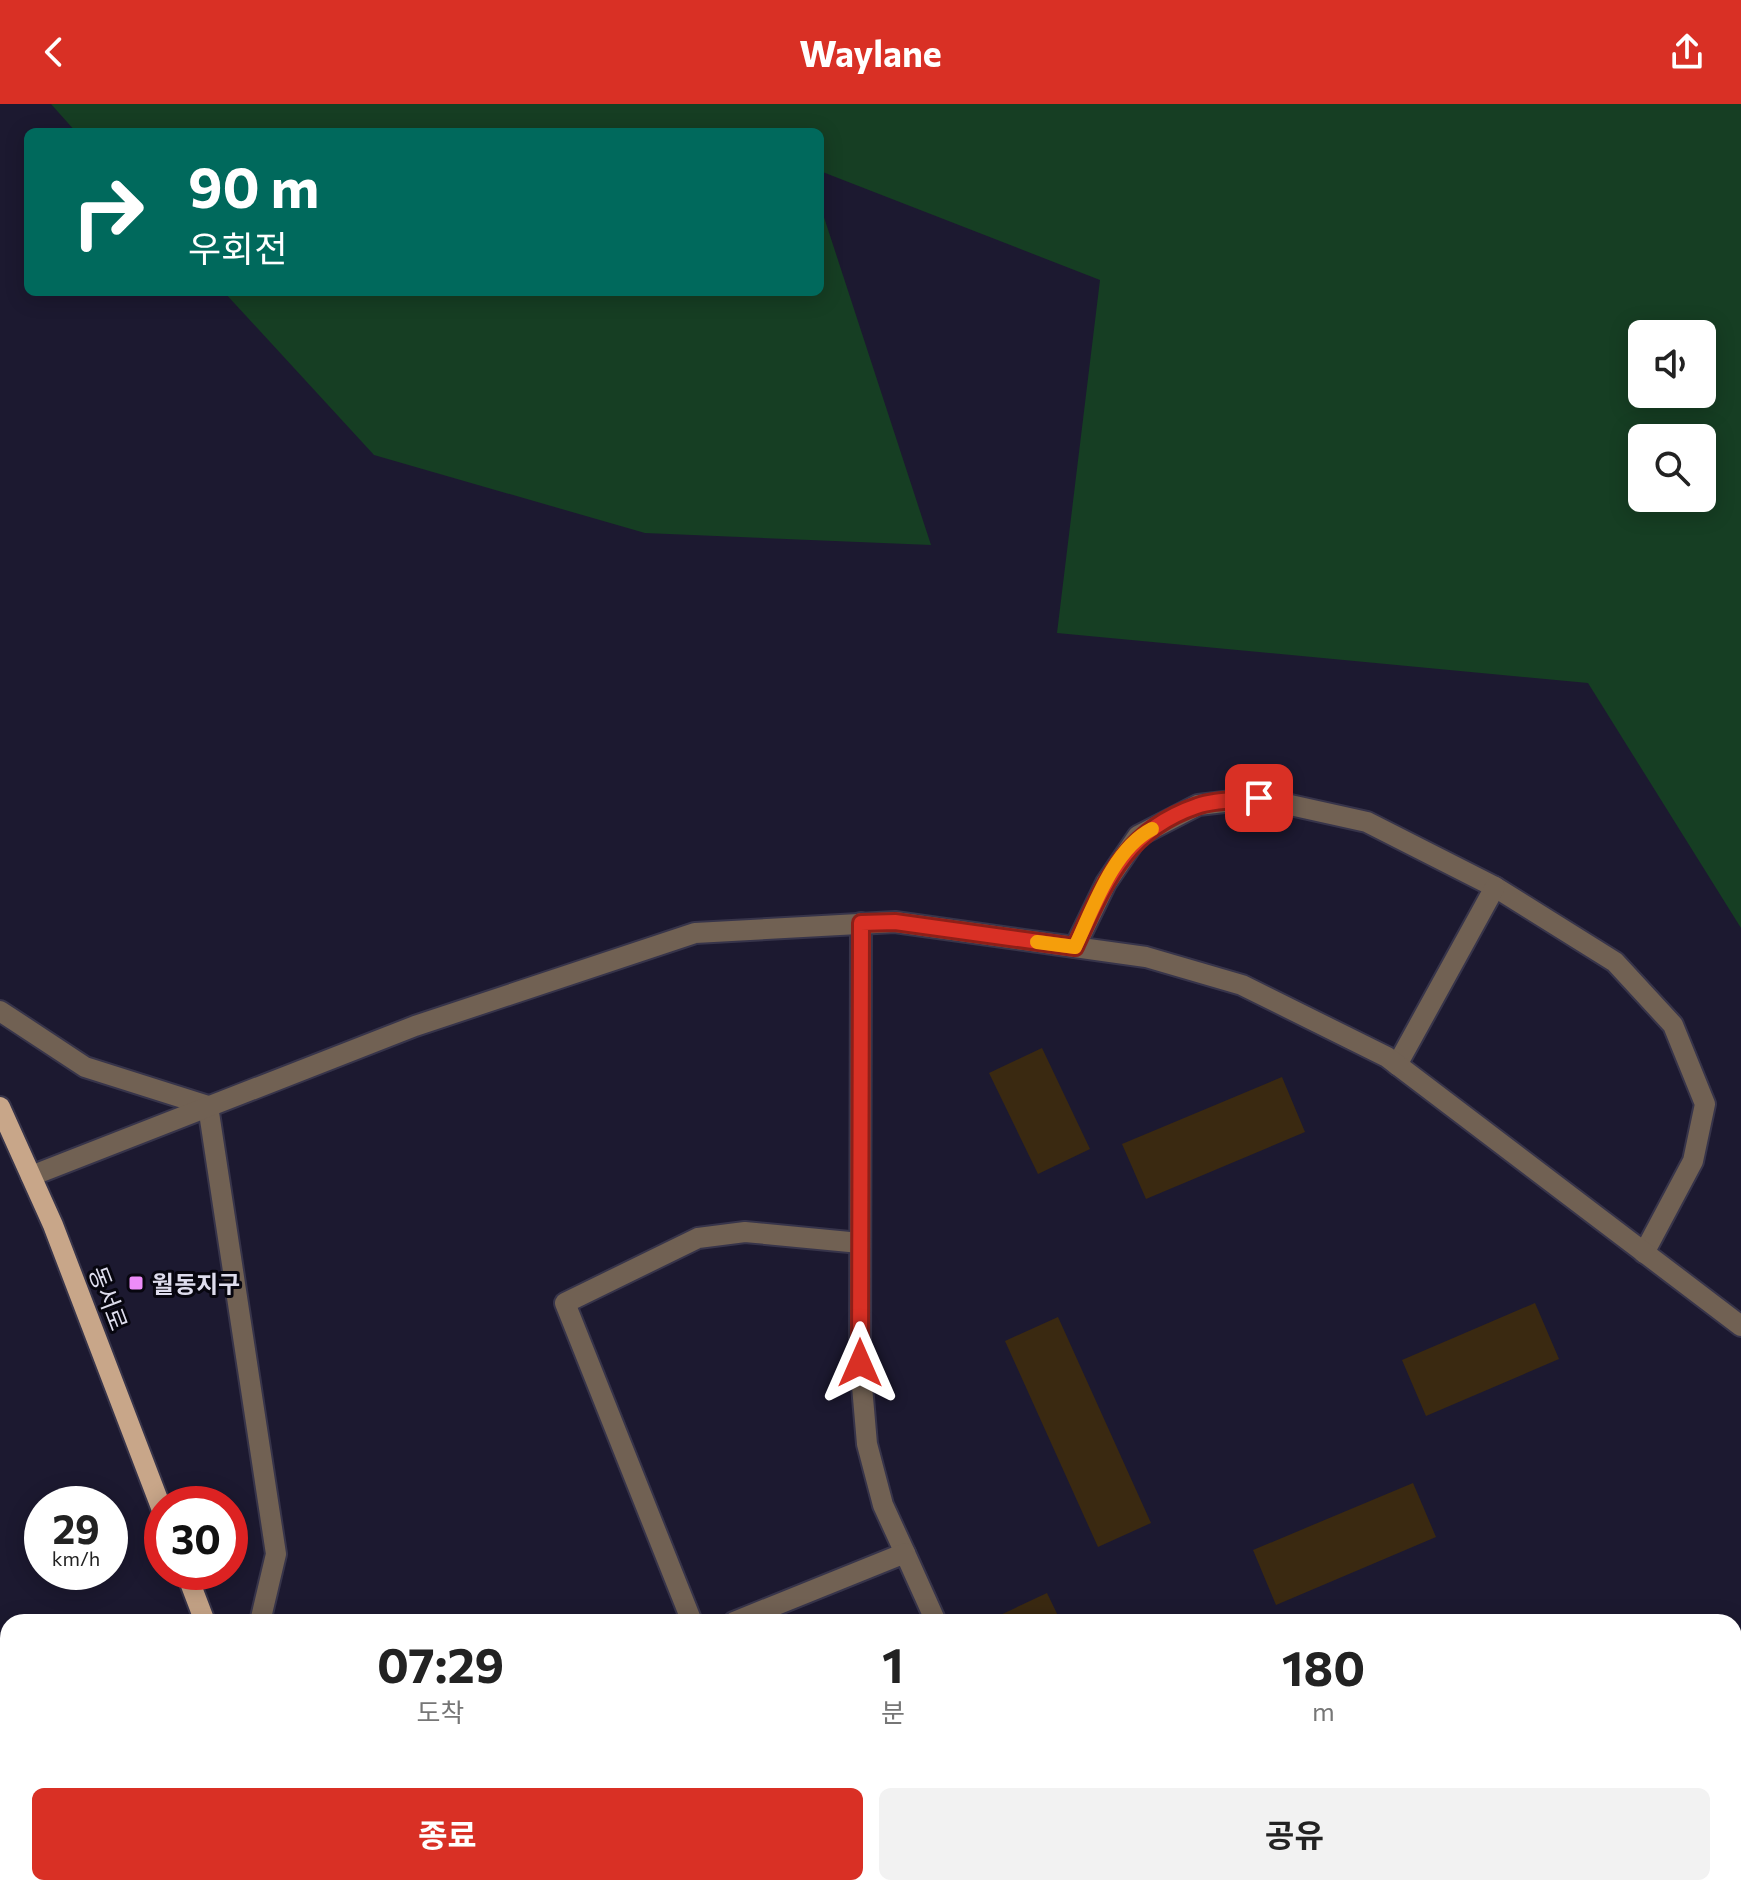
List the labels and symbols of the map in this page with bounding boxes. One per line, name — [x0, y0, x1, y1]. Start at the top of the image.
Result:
pin — [1225, 764, 1293, 832]
street label: 동서로 — [84, 1262, 134, 1334]
place label: 월동지구 — [152, 1269, 240, 1298]
marker: 월동지구 — [127, 1274, 145, 1292]
position arrow — [818, 1321, 902, 1405]
speed limit sign: 30 — [144, 1486, 248, 1590]

